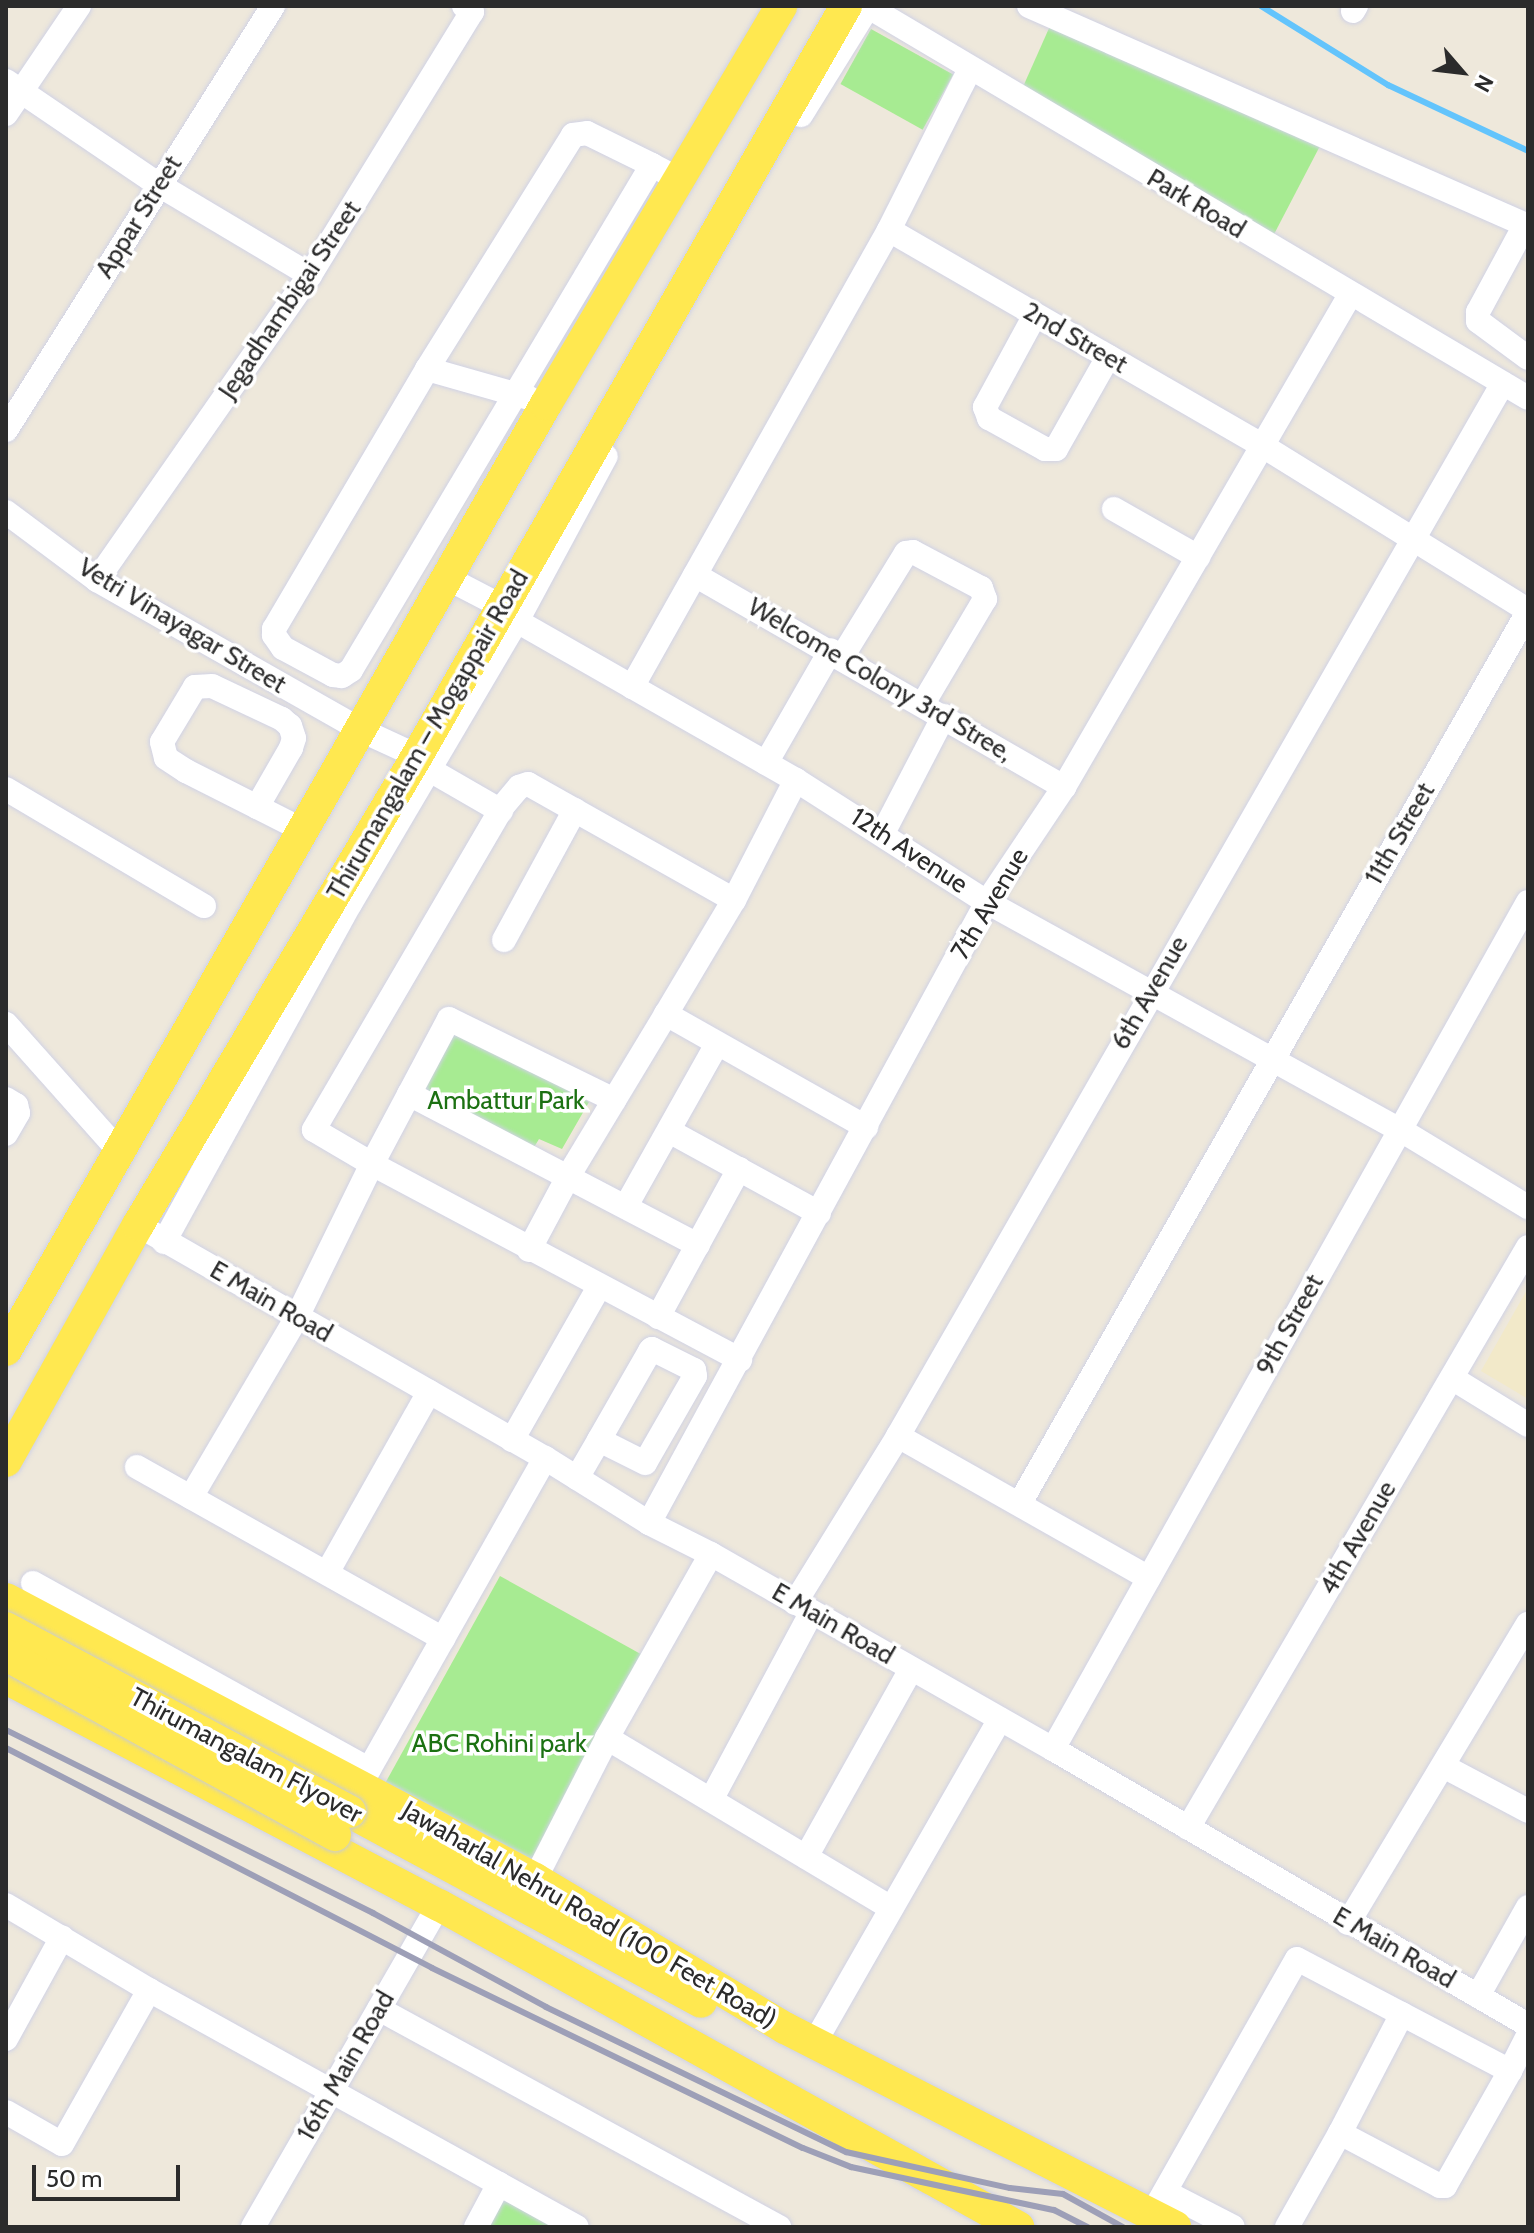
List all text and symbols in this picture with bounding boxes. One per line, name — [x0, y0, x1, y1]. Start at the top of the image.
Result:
north arrow — [1422, 32, 1502, 112]
text: N — [1468, 70, 1499, 97]
street label: Appar Street — [89, 150, 189, 284]
street label: Park Road — [1141, 163, 1251, 245]
street label: Jegadhambigai Street — [212, 195, 368, 405]
street label: 2nd Street — [1017, 296, 1133, 380]
street label: Vetri Vinayagar Street — [73, 552, 291, 700]
street label: Thirumangalam – Mogappair Road — [321, 565, 535, 905]
street label: Welcome Colony 3rd Stree, — [742, 591, 1018, 769]
street label: 11th Street — [1358, 777, 1442, 891]
street label: 12th Avenue — [845, 802, 973, 900]
street label: 7th Avenue — [945, 843, 1035, 965]
street label: 6th Avenue — [1105, 931, 1195, 1055]
park label: Ambattur Park — [427, 1085, 585, 1117]
street label: E Main Road — [204, 1254, 338, 1350]
street label: 9th Street — [1250, 1269, 1330, 1381]
street label: 4th Avenue — [1313, 1476, 1403, 1600]
street label: E Main Road — [766, 1576, 900, 1672]
street label: Thirumangalam Flyover — [125, 1682, 367, 1830]
park label: ABC Rohini park — [411, 1728, 587, 1760]
street label: Jawaharlal Nehru Road (100 Feet Road) — [396, 1795, 782, 2035]
street label: E Main Road — [1327, 1900, 1461, 1996]
street label: 16th Main Road — [291, 1986, 401, 2146]
scale bar — [36, 2149, 184, 2199]
text: 50 m — [46, 2164, 102, 2193]

